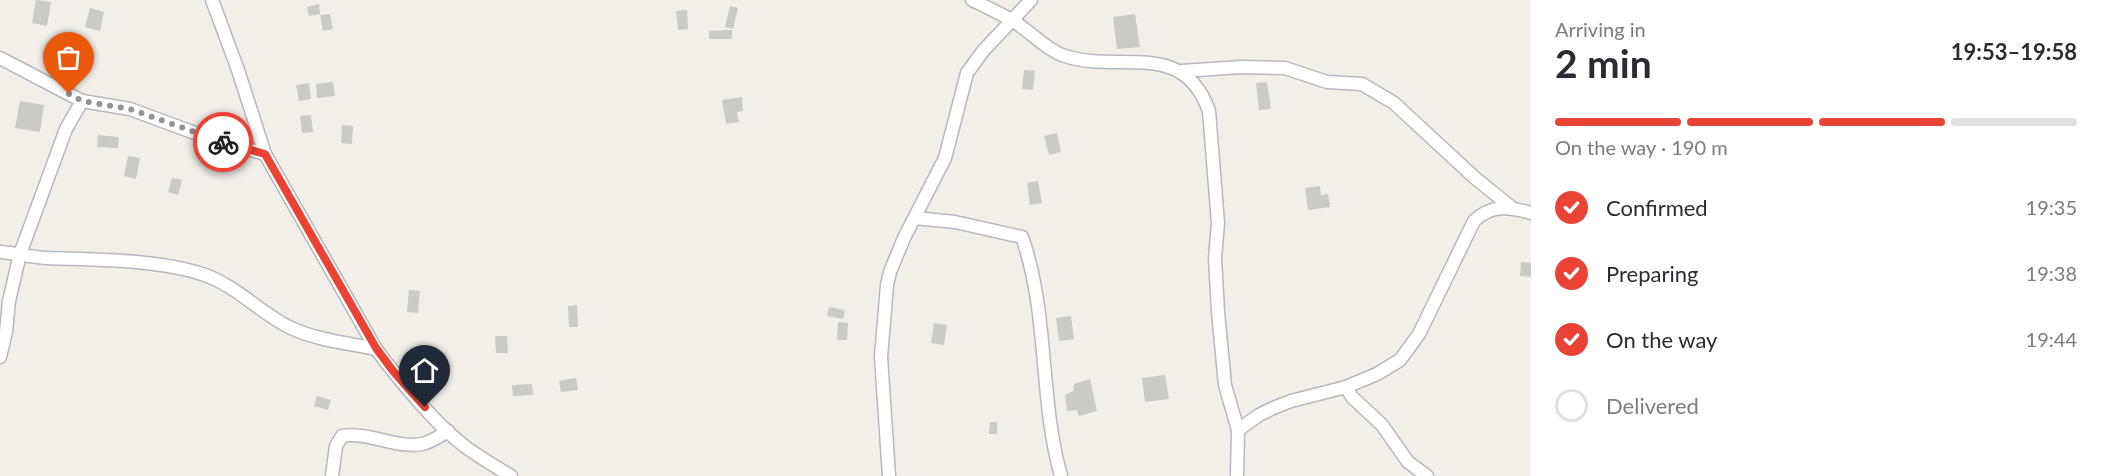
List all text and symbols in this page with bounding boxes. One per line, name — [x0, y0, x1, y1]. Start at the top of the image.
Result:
text: Arriving in — [1555, 17, 1646, 41]
pin — [43, 32, 94, 94]
text: 19:53–19:58 — [1951, 38, 2077, 65]
text: 2 min — [1555, 40, 1652, 86]
icon: bag — [52, 41, 85, 74]
courier — [193, 112, 253, 172]
icon: bike — [207, 126, 240, 159]
text: On the way · 190 m — [1555, 135, 1728, 159]
icon: check — [1555, 191, 1588, 224]
text: Confirmed — [1606, 194, 1708, 221]
text: 19:35 — [2026, 195, 2077, 219]
icon: check — [1555, 257, 1588, 290]
text: Preparing — [1606, 260, 1698, 287]
text: 19:38 — [2026, 261, 2077, 285]
icon: check — [1555, 323, 1588, 356]
text: On the way — [1606, 326, 1717, 353]
text: 19:44 — [2026, 327, 2077, 351]
pin — [399, 345, 450, 407]
icon: home — [408, 354, 441, 387]
text: Delivered — [1606, 392, 1699, 419]

